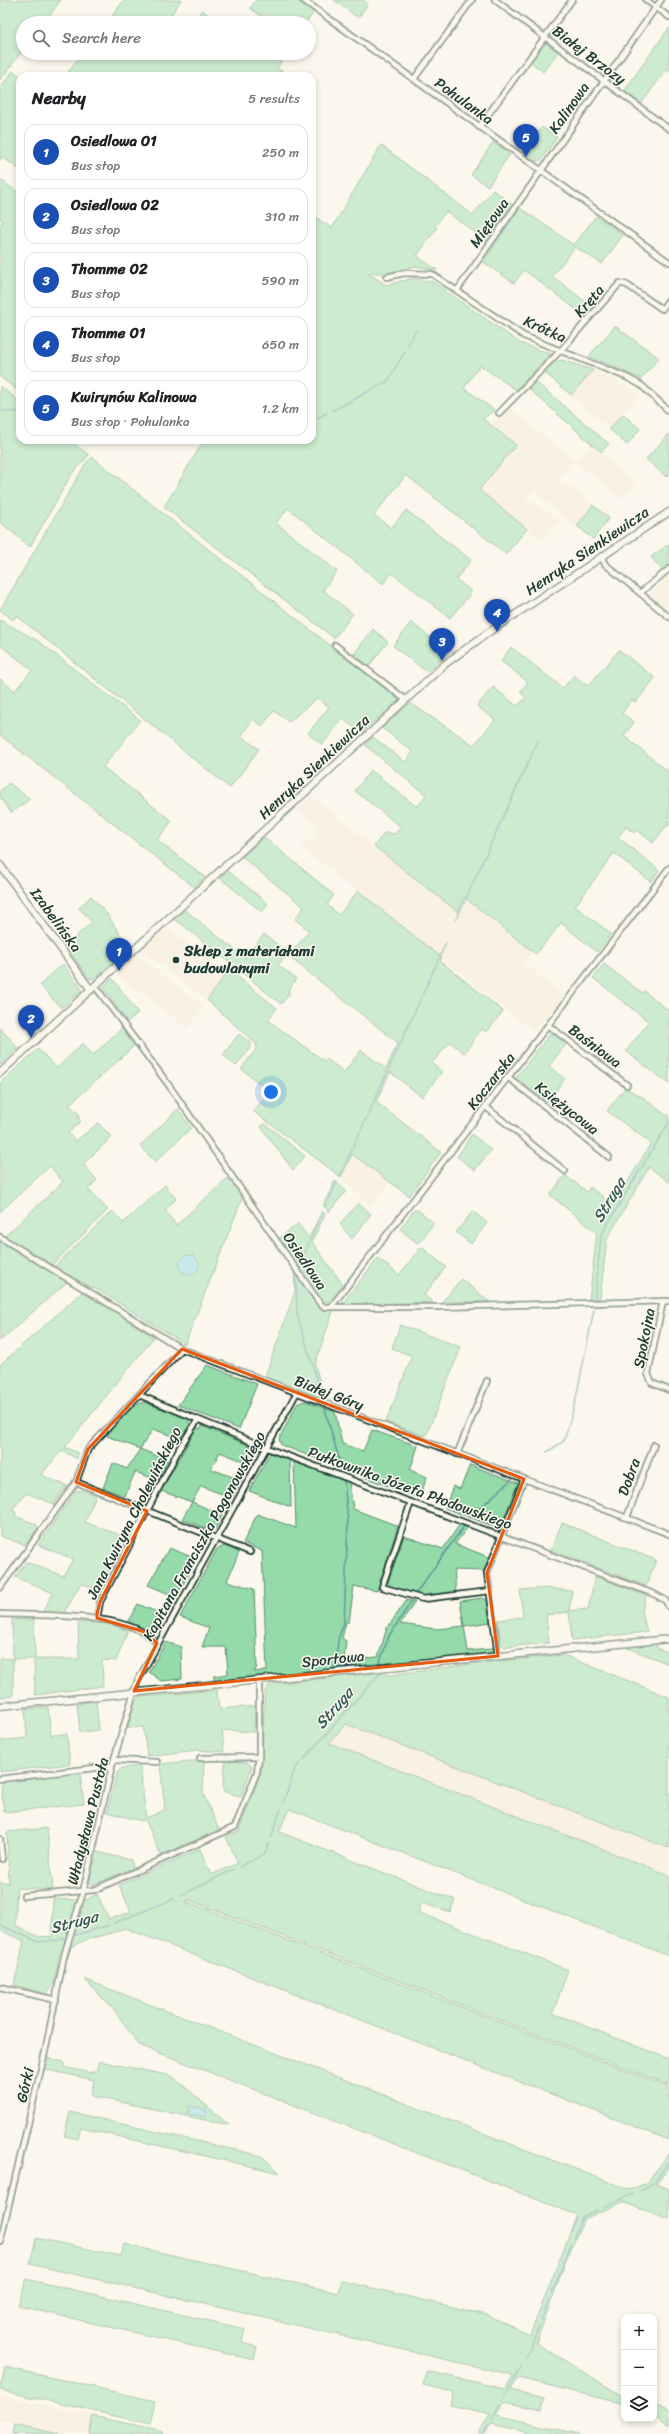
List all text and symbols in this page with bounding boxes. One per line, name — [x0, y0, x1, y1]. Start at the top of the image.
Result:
search box — [16, 16, 316, 60]
street label: Białej Brzozy — [546, 18, 632, 92]
text: Search here — [62, 25, 141, 51]
icon: search — [30, 27, 52, 49]
street label: Pohulanka — [429, 70, 500, 132]
street label: Kalinowa — [542, 76, 597, 139]
text: Nearby — [32, 83, 86, 113]
text: 5 results — [248, 87, 300, 110]
pin: 5 — [513, 124, 539, 157]
text: Osiedlowa 01 — [71, 128, 157, 154]
text: 1 — [43, 141, 49, 164]
text: 250 m — [262, 141, 299, 164]
text: Bus stop — [71, 154, 120, 177]
text: Osiedlowa 02 — [71, 192, 159, 218]
street label: Miętowa — [462, 192, 516, 253]
text: 2 — [42, 205, 50, 228]
text: 310 m — [265, 205, 299, 228]
text: Bus stop — [71, 218, 120, 241]
text: Thomme 02 — [71, 256, 148, 282]
text: 3 — [42, 269, 50, 292]
text: 590 m — [261, 269, 299, 292]
street label: Kręta — [567, 278, 611, 324]
text: Bus stop — [71, 282, 120, 305]
street label: Krótka — [519, 308, 571, 350]
text: Thomme 01 — [71, 320, 145, 346]
text: 4 — [42, 333, 50, 356]
text: 650 m — [262, 333, 299, 356]
text: Bus stop — [71, 346, 120, 369]
text: Kwirynów Kalinowa — [71, 384, 197, 410]
text: 5 — [42, 397, 50, 420]
text: 1.2 km — [262, 397, 299, 420]
text: Bus stop · Pohulanka — [71, 410, 189, 433]
street label: Henryka Sienkiewicza — [520, 499, 655, 602]
pin: 4 — [484, 599, 510, 632]
pin: 3 — [429, 628, 455, 661]
street label: Henryka Sienkiewicza — [252, 708, 376, 826]
street label: Izabelińska — [23, 881, 89, 958]
pin: 1 — [106, 938, 132, 971]
place label: Sklep z materiałami budowlanymi — [183, 938, 315, 981]
marker: Sklep z materiałami budowlanymi — [171, 955, 181, 965]
pin: 2 — [18, 1005, 44, 1038]
street label: Baśniowa — [563, 1017, 628, 1075]
street label: Koczarska — [460, 1046, 522, 1116]
street label: Księżycowa — [529, 1074, 605, 1142]
your location — [261, 1082, 281, 1102]
water label: Struga — [584, 1170, 635, 1228]
street label: Osiedlowa — [276, 1226, 334, 1296]
street label: Spokojna — [625, 1305, 663, 1370]
street label: Białej Góry — [290, 1368, 368, 1418]
street label: Jana Kwiryna Cholewińskiego — [79, 1422, 189, 1605]
street label: Kapitana Franciszka Pogonowskiego — [135, 1426, 273, 1646]
street label: Pułkownika Józefa Płodowskiego — [304, 1439, 516, 1537]
street label: Dobra — [610, 1454, 648, 1500]
street label: Sportowa — [300, 1643, 366, 1675]
water label: Struga — [307, 1679, 362, 1736]
street label: Władysława Pustoła — [60, 1754, 116, 1887]
water label: Struga — [47, 1901, 103, 1942]
street label: Górki — [8, 2064, 42, 2105]
map controls — [621, 2314, 657, 2422]
button: + — [621, 2314, 657, 2350]
button: − — [621, 2350, 657, 2386]
button: layers — [621, 2386, 657, 2422]

